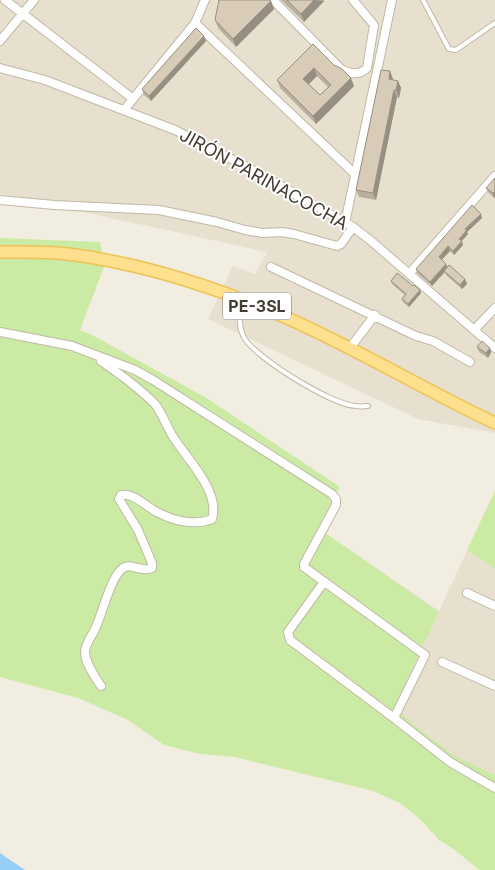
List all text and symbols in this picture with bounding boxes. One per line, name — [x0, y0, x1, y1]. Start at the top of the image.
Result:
street label: JIRÓN PARINACOCHA — [176, 123, 352, 234]
road number: PE-3SL — [223, 292, 291, 320]

